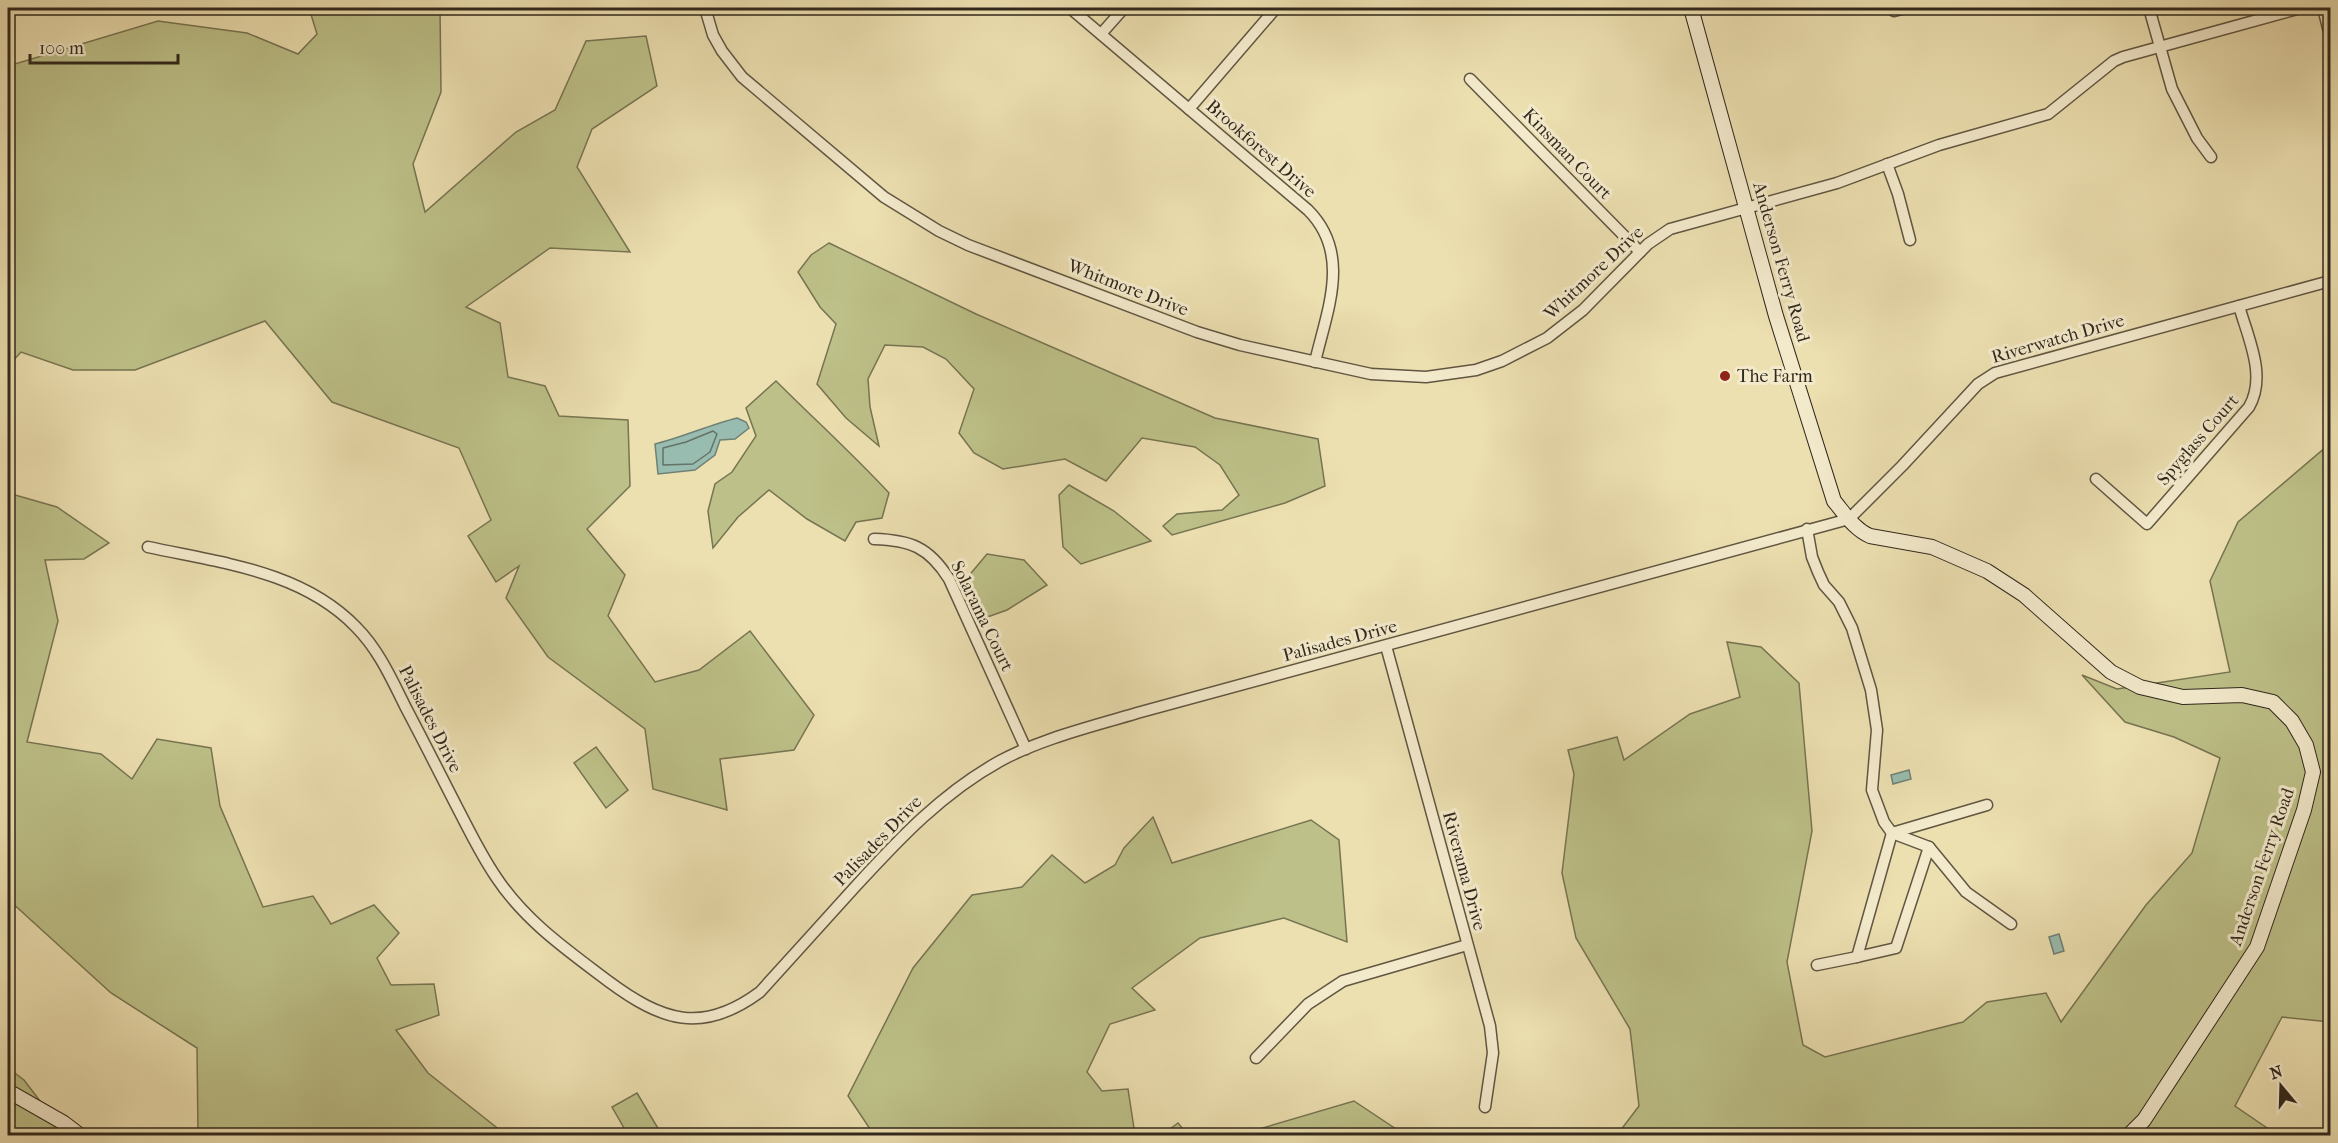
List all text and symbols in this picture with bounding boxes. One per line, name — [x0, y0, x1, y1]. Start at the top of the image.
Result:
scale bar — [30, 27, 178, 65]
text: 100 m — [39, 38, 84, 59]
street label: Brookforest Drive — [1202, 96, 1320, 202]
street label: Kinsman Court — [1518, 104, 1616, 204]
street label: Anderson Ferry Road — [1748, 179, 1814, 345]
street label: Whitmore Drive — [1539, 222, 1648, 325]
street label: Whitmore Drive — [1064, 255, 1191, 321]
street label: Riverwatch Drive — [1989, 310, 2127, 368]
place label: The Farm — [1737, 366, 1813, 387]
marker: The Farm — [1718, 369, 1732, 383]
street label: Spyglass Court — [2153, 390, 2244, 490]
street label: Solarama Court — [946, 557, 1018, 675]
street label: Palisades Drive — [1281, 616, 1400, 666]
street label: Palisades Drive — [394, 662, 466, 776]
street label: Anderson Ferry Road — [2225, 785, 2299, 950]
street label: Palisades Drive — [830, 791, 926, 891]
street label: Riverama Drive — [1438, 809, 1490, 933]
north arrow — [2251, 1056, 2311, 1116]
text: N — [2267, 1061, 2286, 1083]

